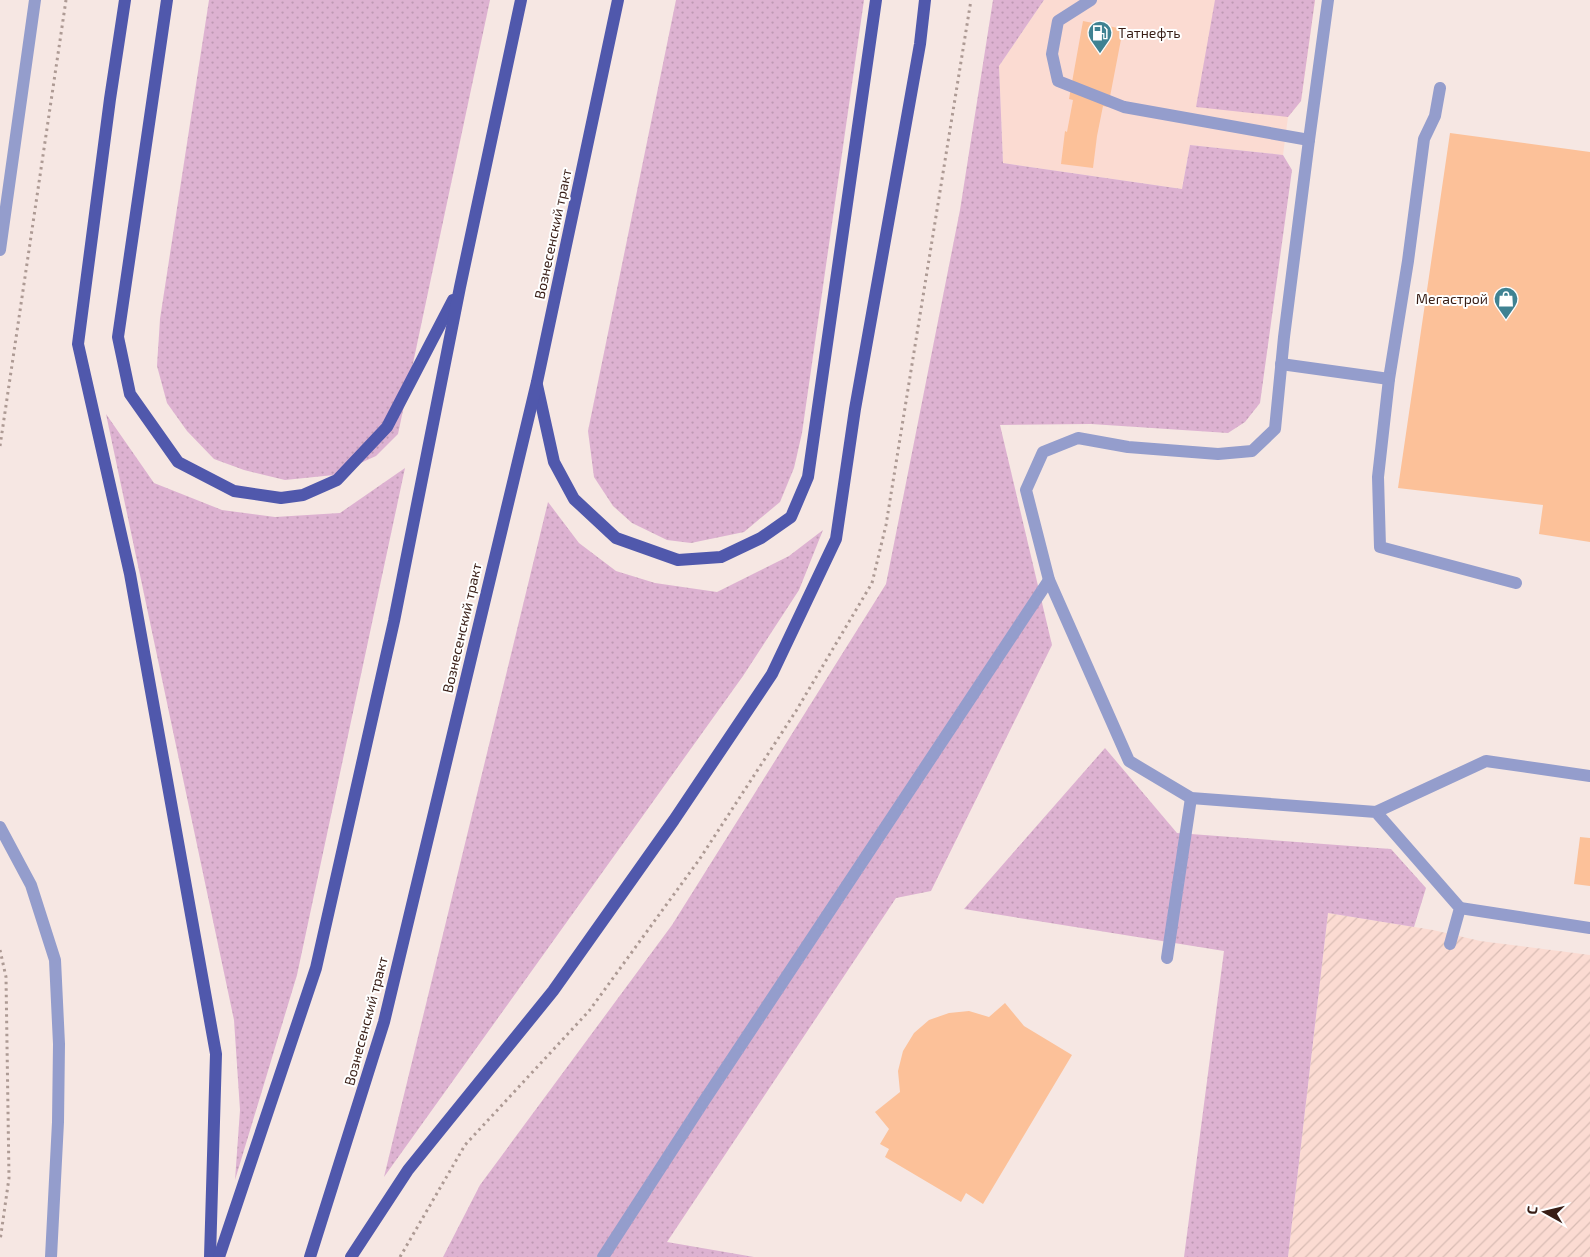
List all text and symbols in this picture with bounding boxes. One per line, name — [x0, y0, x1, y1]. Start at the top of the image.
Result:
fuel station icon: Татнефть — [1087, 20, 1113, 54]
place label: Татнефть — [1118, 24, 1181, 41]
street label: Вознесенский тракт — [530, 167, 575, 301]
shop icon: Мегастрой — [1493, 286, 1519, 320]
place label: Мегастрой — [1416, 290, 1488, 307]
street label: Вознесенский тракт — [438, 561, 485, 694]
street label: Вознесенский тракт — [340, 954, 391, 1087]
north arrow — [1520, 1187, 1570, 1237]
text: С — [1523, 1205, 1541, 1215]

